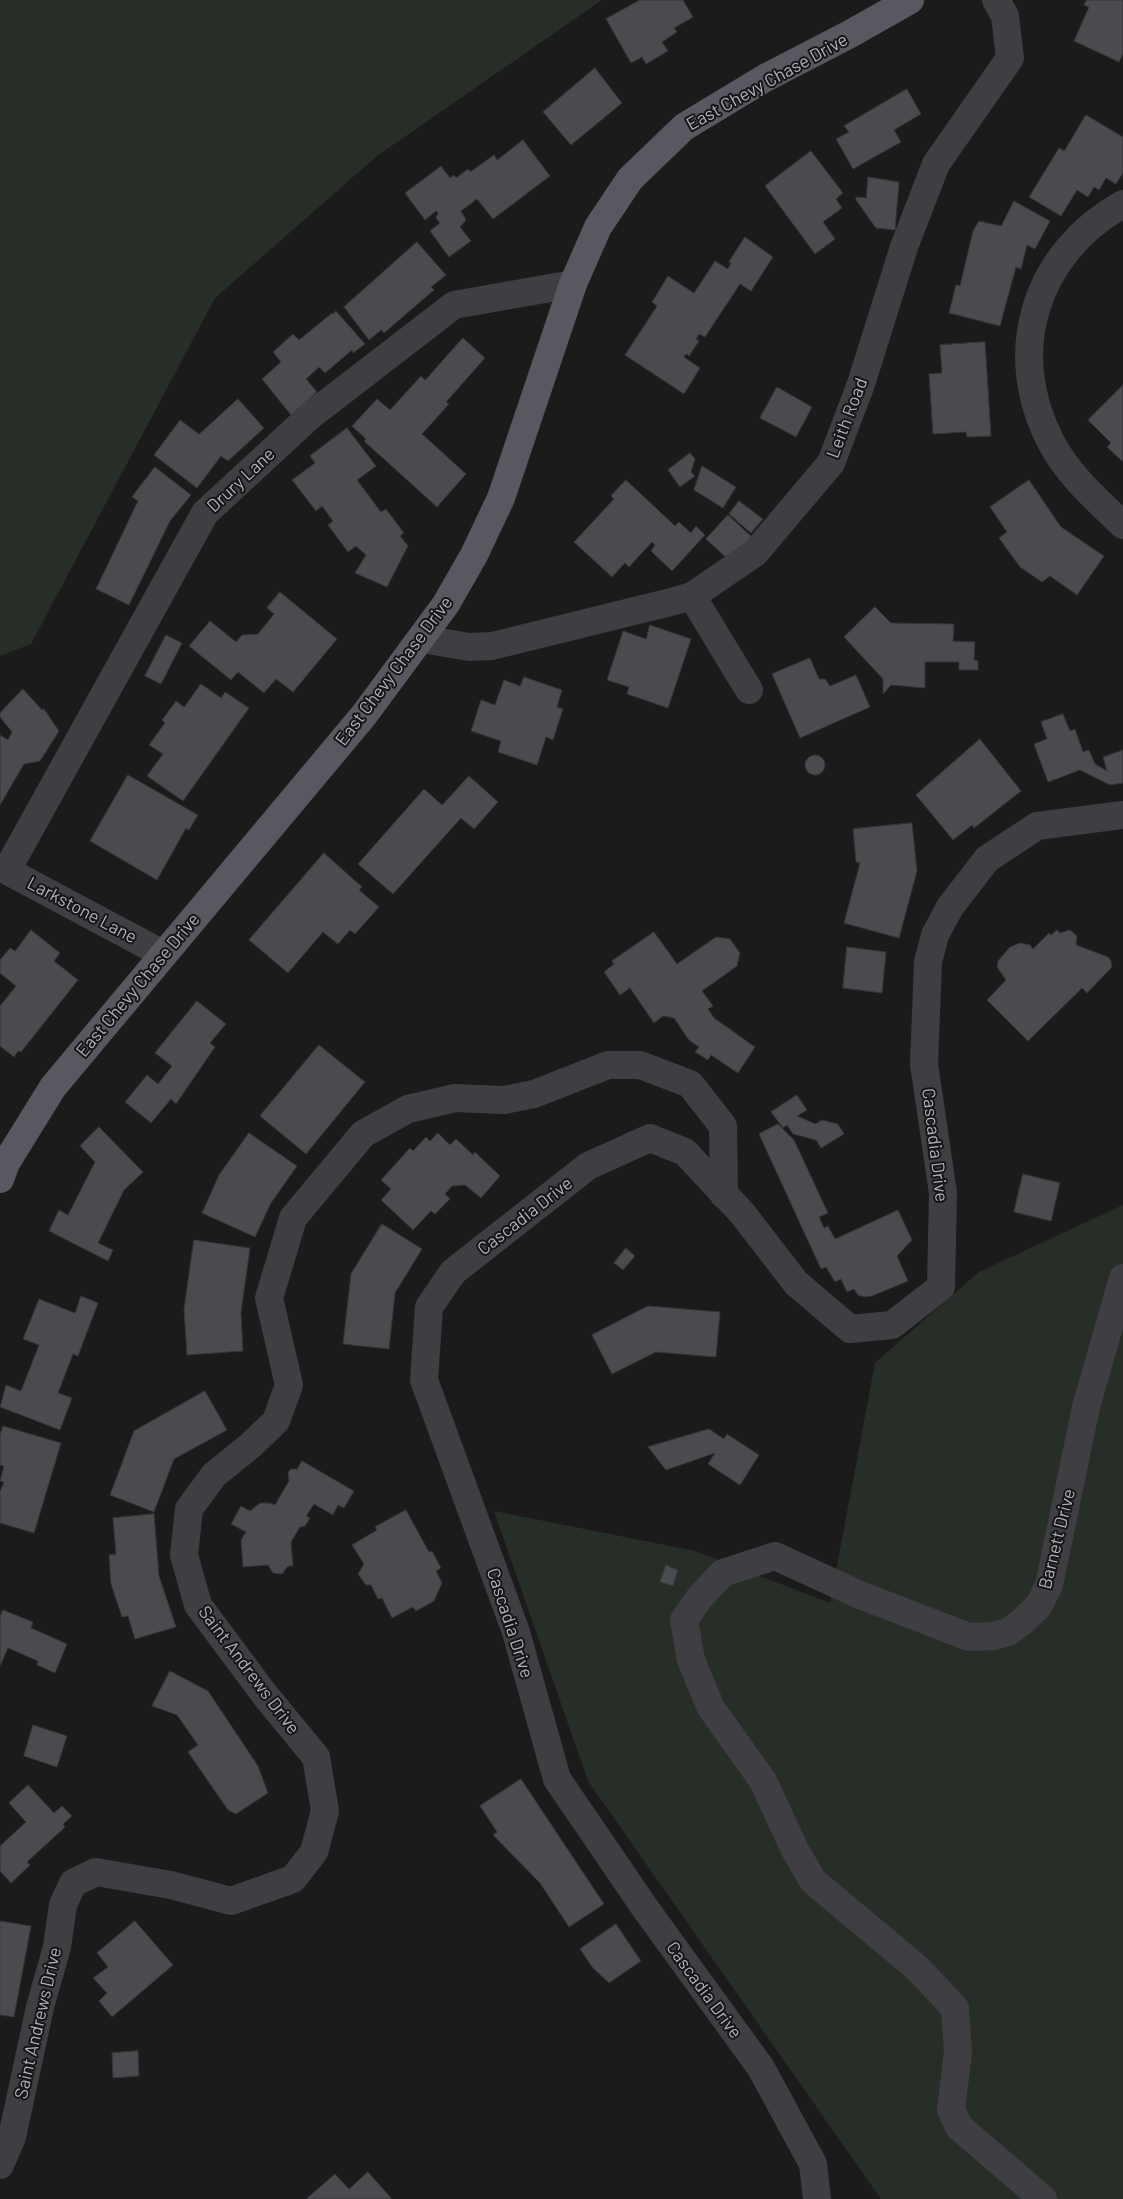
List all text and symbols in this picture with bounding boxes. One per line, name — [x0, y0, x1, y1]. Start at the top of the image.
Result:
street label: East Chevy Chase Drive — [683, 29, 851, 135]
street label: Leith Road — [822, 375, 872, 461]
street label: Drury Lane — [203, 443, 279, 517]
street label: East Chevy Chase Drive — [331, 592, 457, 750]
street label: Larkstone Lane — [24, 872, 140, 948]
street label: East Chevy Chase Drive — [72, 909, 204, 1061]
street label: Cascadia Drive — [917, 1087, 953, 1203]
street label: Cascadia Drive — [473, 1172, 577, 1260]
street label: Barnett Drive — [1034, 1487, 1080, 1591]
street label: Cascadia Drive — [482, 1565, 538, 1681]
street label: Saint Andrews Drive — [194, 1602, 304, 1738]
street label: Cascadia Drive — [662, 1937, 746, 2043]
street label: Saint Andrews Drive — [10, 1945, 66, 2101]

